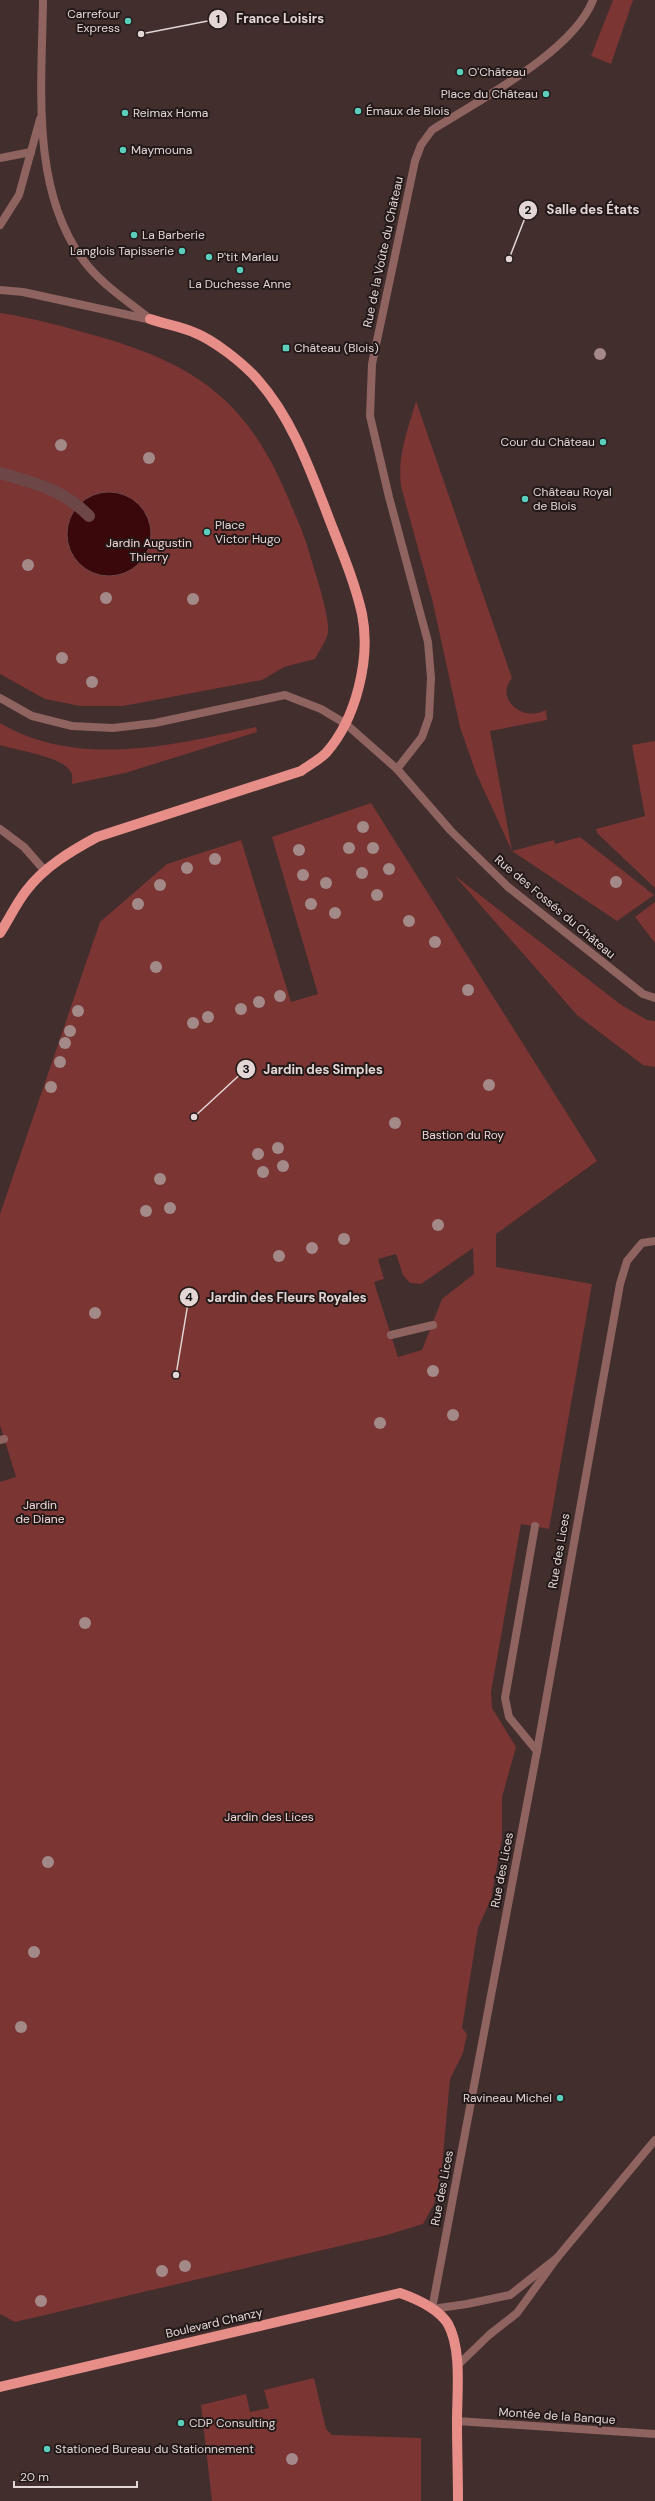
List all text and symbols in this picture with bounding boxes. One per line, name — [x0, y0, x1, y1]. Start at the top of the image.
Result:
place label: Carrefour Express — [67, 6, 121, 36]
callout: France Loisirs — [208, 6, 332, 31]
text: France Loisirs — [236, 10, 324, 27]
text: 1 — [216, 11, 220, 27]
marker: Carrefour Express — [123, 16, 133, 26]
place label: O'Château — [468, 64, 526, 80]
marker: O'Château — [455, 67, 465, 77]
place label: Place du Château — [441, 86, 538, 102]
marker: Place du Château — [541, 89, 551, 99]
place label: Émaux de Blois — [366, 103, 450, 119]
place label: Reimax Homa — [133, 105, 208, 121]
marker: Émaux de Blois — [353, 106, 363, 116]
marker: Reimax Homa — [120, 108, 130, 118]
place label: Maymouna — [131, 142, 192, 158]
marker: Maymouna — [118, 145, 128, 155]
street label: Rue de la Voûte du Château — [359, 175, 407, 329]
callout: Salle des États — [518, 197, 647, 222]
text: Salle des États — [547, 200, 640, 218]
text: 2 — [525, 202, 532, 218]
place label: La Barberie — [142, 227, 205, 243]
marker: La Barberie — [129, 230, 139, 240]
place label: Langlois Tapisserie — [70, 243, 174, 259]
marker: Langlois Tapisserie — [177, 246, 187, 256]
place label: P'tit Marlau — [217, 249, 279, 265]
marker: P'tit Marlau — [204, 252, 214, 262]
marker: La Duchesse Anne — [235, 265, 245, 275]
place label: La Duchesse Anne — [189, 276, 291, 292]
place label: Château (Blois) — [294, 340, 379, 356]
marker: Château (Blois) — [281, 343, 291, 353]
place label: Cour du Château — [501, 434, 595, 450]
marker: Cour du Château — [598, 437, 608, 447]
place label: Château Royal de Blois — [533, 484, 612, 514]
marker: Château Royal de Blois — [520, 494, 530, 504]
place label: Place Victor Hugo — [215, 517, 281, 547]
marker: Place Victor Hugo — [202, 527, 212, 537]
park label: Jardin Augustin Thierry — [106, 535, 192, 565]
street label: Rue des Fossés du Château — [491, 852, 619, 962]
callout: Jardin des Simples — [236, 1057, 391, 1082]
text: 3 — [242, 1061, 250, 1077]
text: Jardin des Simples — [263, 1061, 383, 1078]
park label: Bastion du Roy — [422, 1127, 504, 1143]
callout: Jardin des Fleurs Royales — [179, 1285, 375, 1310]
text: 4 — [185, 1289, 193, 1305]
text: Jardin des Fleurs Royales — [207, 1289, 367, 1306]
park label: Jardin de Diane — [16, 1497, 65, 1527]
street label: Rue des Lices — [544, 1512, 574, 1590]
park label: Jardin des Lices — [224, 1809, 314, 1825]
street label: Rue des Lices — [487, 1831, 517, 1909]
place label: Ravineau Michel — [463, 2090, 552, 2106]
marker: Ravineau Michel — [555, 2093, 565, 2103]
street label: Rue des Lices — [427, 2149, 457, 2227]
street label: Boulevard Chanzy — [164, 2304, 264, 2342]
street label: Montée de la Banque — [498, 2404, 616, 2428]
place label: CDP Consulting — [189, 2415, 276, 2431]
marker: CDP Consulting — [176, 2418, 186, 2428]
place label: Stationed Bureau du Stationnement — [55, 2441, 254, 2457]
marker: Stationed Bureau du Stationnement — [42, 2444, 52, 2454]
scale bar — [14, 2463, 137, 2489]
text: 20 m — [20, 2469, 49, 2485]

